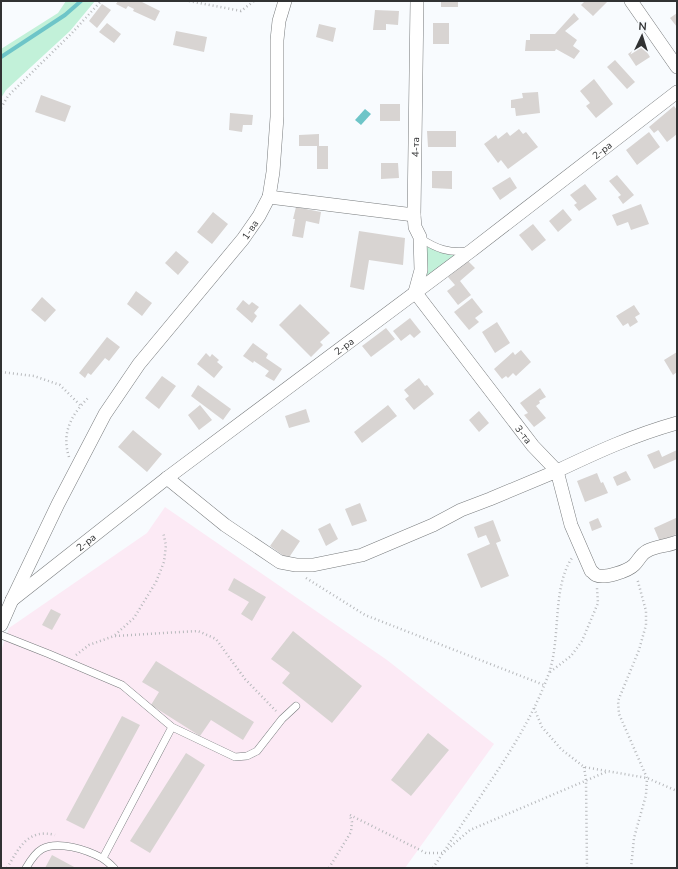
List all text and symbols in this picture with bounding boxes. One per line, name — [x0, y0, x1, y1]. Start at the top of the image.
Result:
north arrow — [622, 16, 662, 56]
text: N — [638, 19, 647, 34]
street label: 4-та — [409, 137, 423, 157]
street label: 2-ра — [590, 139, 615, 163]
street label: 1-ва — [239, 217, 262, 243]
street label: 2-ра — [332, 335, 357, 359]
street label: 3-та — [511, 422, 535, 447]
street label: 2-ра — [74, 530, 99, 555]

